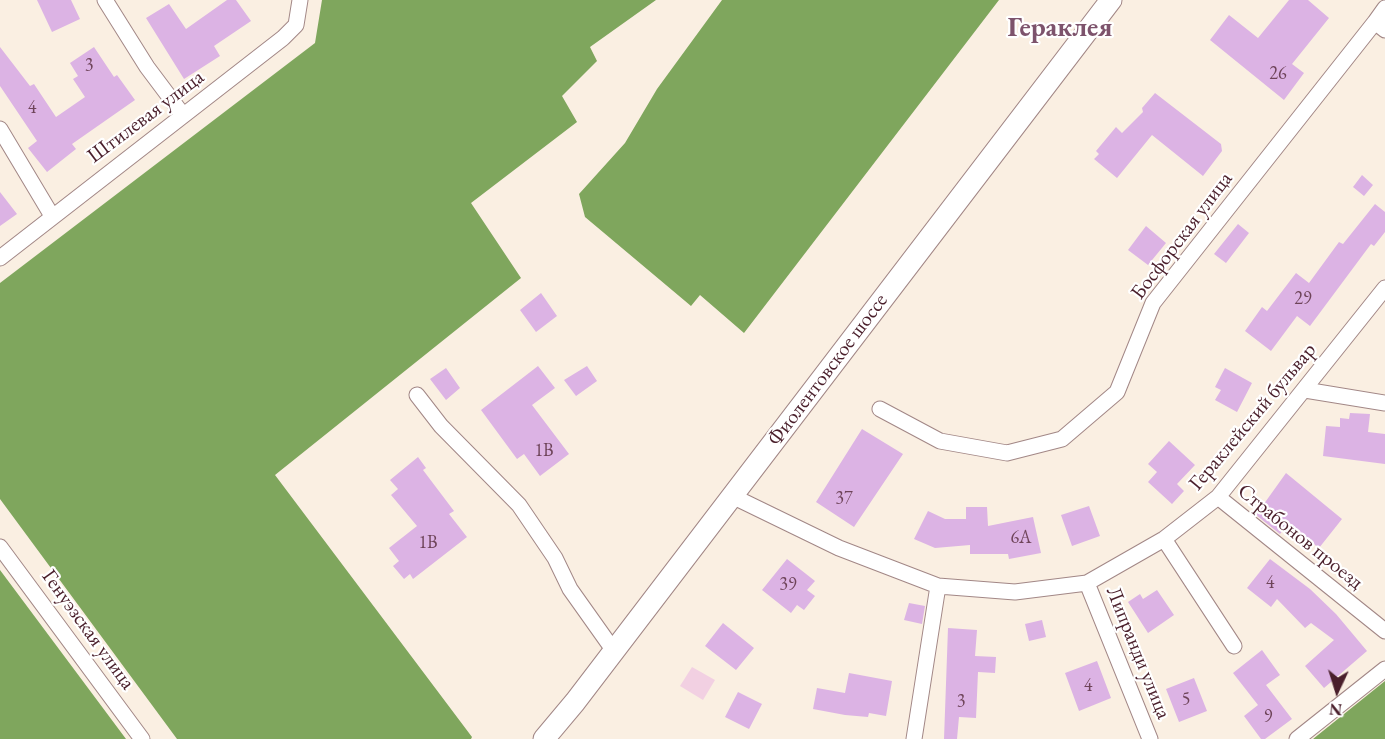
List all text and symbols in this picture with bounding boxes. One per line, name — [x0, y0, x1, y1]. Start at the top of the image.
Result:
district label: Гераклея — [1008, 13, 1112, 45]
house number: 3 — [85, 55, 93, 77]
house number: 26 — [1269, 63, 1287, 85]
street label: Штилевая улица — [83, 65, 209, 169]
house number: 4 — [28, 97, 36, 119]
street label: Босфорская улица — [1126, 167, 1238, 305]
house number: 29 — [1294, 288, 1312, 310]
street label: Фиолентовское шоссе — [763, 289, 893, 451]
street label: Гераклейский бульвар — [1184, 338, 1322, 496]
house number: 1В — [534, 440, 554, 462]
street label: Страбонов проезд — [1232, 479, 1368, 595]
house number: 37 — [835, 488, 853, 510]
house number: 6А — [1010, 527, 1032, 549]
house number: 1В — [418, 532, 438, 554]
street label: Генуэзская улица — [36, 565, 140, 695]
house number: 4 — [1266, 572, 1274, 594]
house number: 39 — [779, 574, 797, 596]
street label: Липранди улица — [1100, 583, 1176, 723]
north arrow — [1307, 661, 1367, 721]
house number: 4 — [1084, 675, 1092, 697]
house number: 5 — [1182, 689, 1190, 711]
house number: 3 — [957, 691, 965, 713]
text: N — [1329, 699, 1343, 720]
house number: 9 — [1264, 706, 1272, 728]

